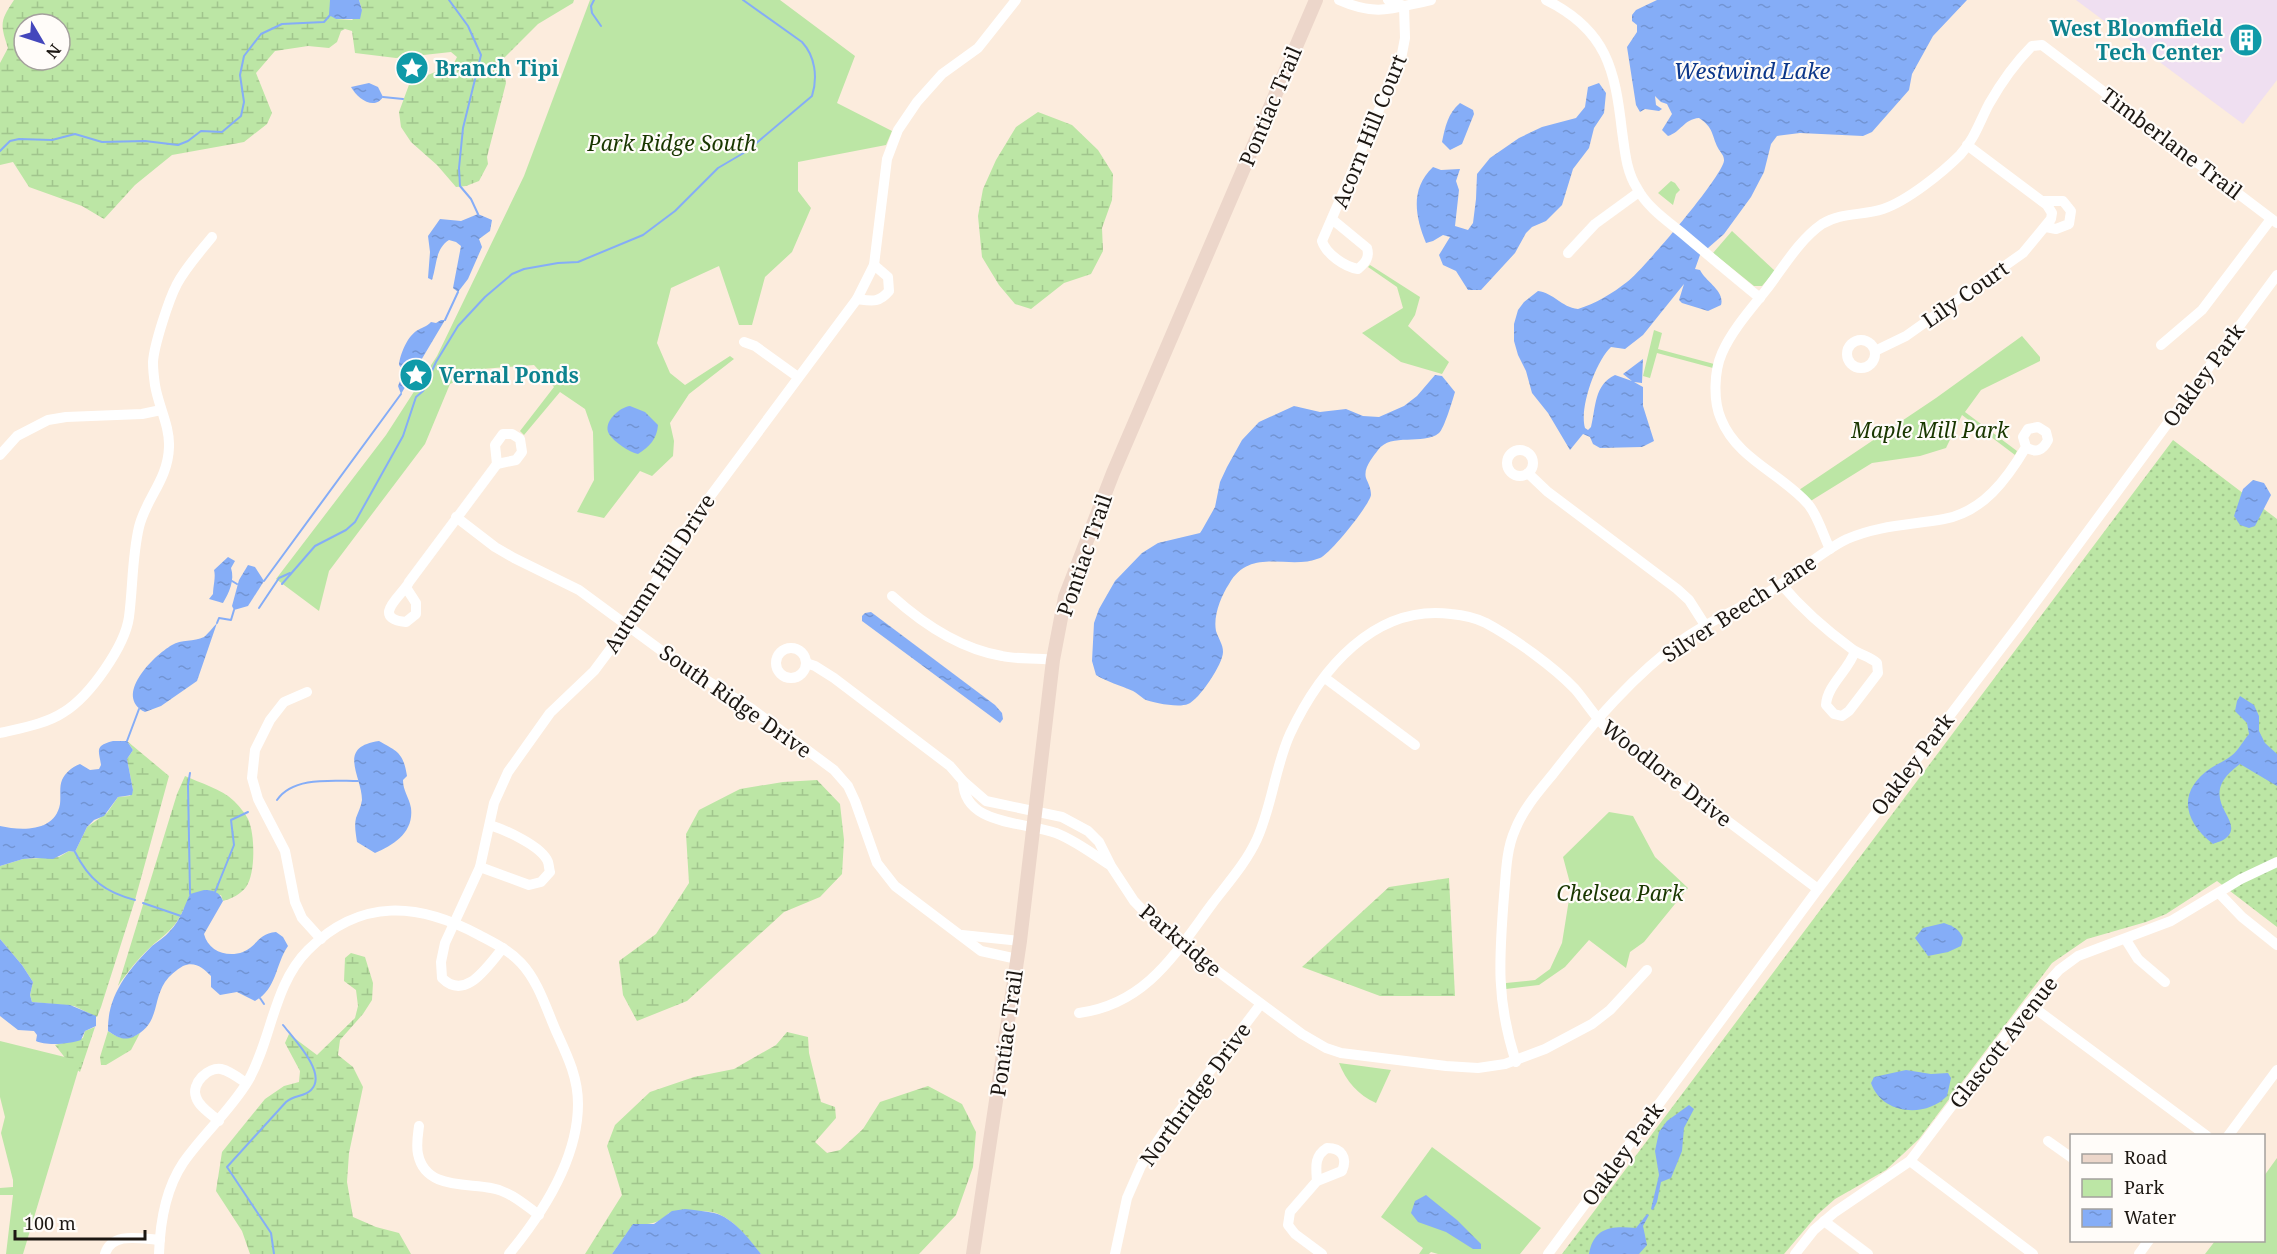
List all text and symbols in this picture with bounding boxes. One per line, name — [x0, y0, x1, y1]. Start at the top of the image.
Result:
north arrow — [12, 12, 72, 72]
place label: West Bloomfield Tech Center — [2050, 14, 2223, 66]
building icon: West Bloomfield Tech Center — [2228, 22, 2264, 58]
text: N — [41, 40, 66, 64]
street label: Pontiac Trail — [1232, 41, 1308, 170]
place icon: Branch Tipi — [394, 50, 430, 86]
street label: Acorn Hill Court — [1325, 50, 1413, 212]
place label: Branch Tipi — [435, 54, 559, 82]
water label: Westwind Lake — [1674, 55, 1830, 85]
street label: Timberlane Trail — [2096, 81, 2248, 205]
park label: Park Ridge South — [587, 129, 757, 157]
street label: Lily Court — [1916, 254, 2014, 334]
street label: Oakley Park — [2156, 317, 2250, 432]
place icon: Vernal Ponds — [398, 357, 434, 393]
place label: Vernal Ponds — [439, 361, 579, 389]
park label: Maple Mill Park — [1850, 416, 2010, 444]
street label: Autumn Hill Drive — [597, 488, 721, 658]
street label: Pontiac Trail — [1050, 490, 1118, 620]
street label: Silver Beech Lane — [1657, 548, 1821, 668]
street label: South Ridge Drive — [654, 638, 818, 764]
street label: Oakley Park — [1864, 707, 1960, 821]
street label: Woodlore Drive — [1596, 713, 1738, 833]
park label: Chelsea Park — [1556, 879, 1685, 907]
street label: Parkridge — [1134, 898, 1228, 982]
street label: Pontiac Trail — [983, 967, 1029, 1098]
street label: Glascott Avenue — [1943, 970, 2063, 1114]
street label: Northridge Drive — [1133, 1016, 1257, 1172]
street label: Oakley Park — [1575, 1096, 1669, 1211]
legend — [2070, 1134, 2265, 1242]
text: Road — [2124, 1145, 2167, 1169]
text: Park — [2124, 1175, 2164, 1199]
scale bar — [15, 1203, 146, 1241]
text: Water — [2124, 1205, 2177, 1229]
text: 100 m — [24, 1211, 76, 1235]

